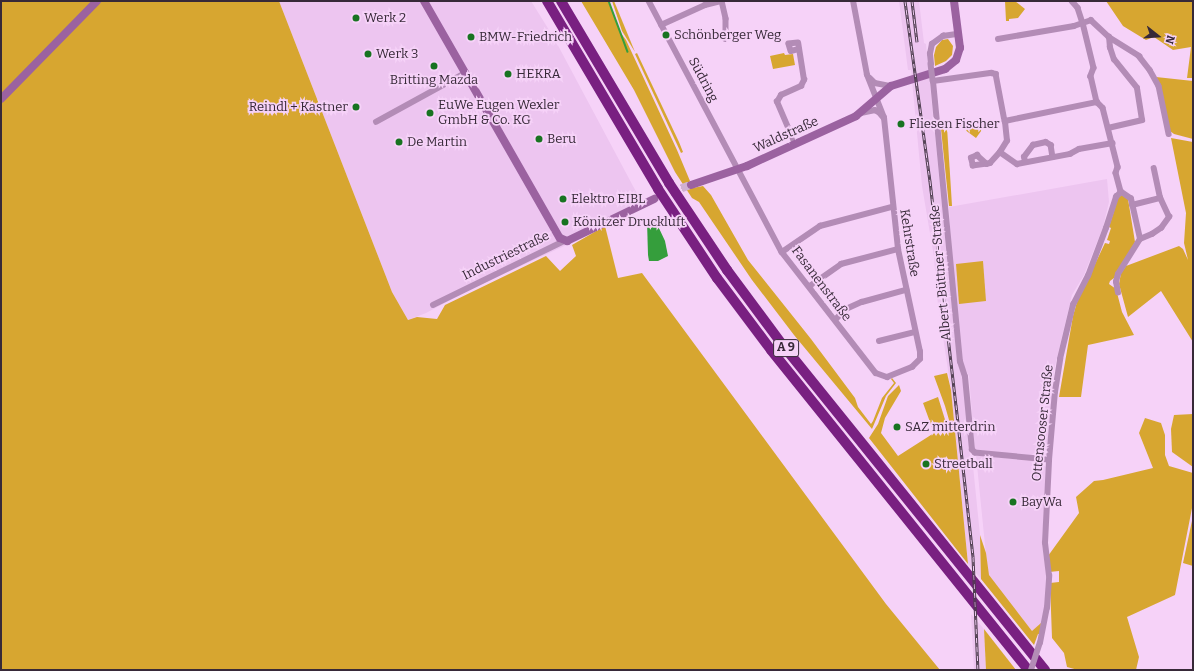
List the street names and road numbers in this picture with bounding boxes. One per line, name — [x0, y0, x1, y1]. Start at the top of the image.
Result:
street label: Südring — [685, 55, 721, 105]
street label: Waldstraße — [751, 114, 821, 156]
street label: Albert-Büttner-Straße — [927, 204, 955, 342]
street label: Kehrstraße — [896, 208, 922, 278]
street label: Industriestraße — [460, 228, 552, 284]
street label: Fasanenstraße — [788, 243, 854, 325]
road number: A 9 — [773, 338, 799, 358]
street label: Ottensooser Straße — [1029, 364, 1057, 482]

